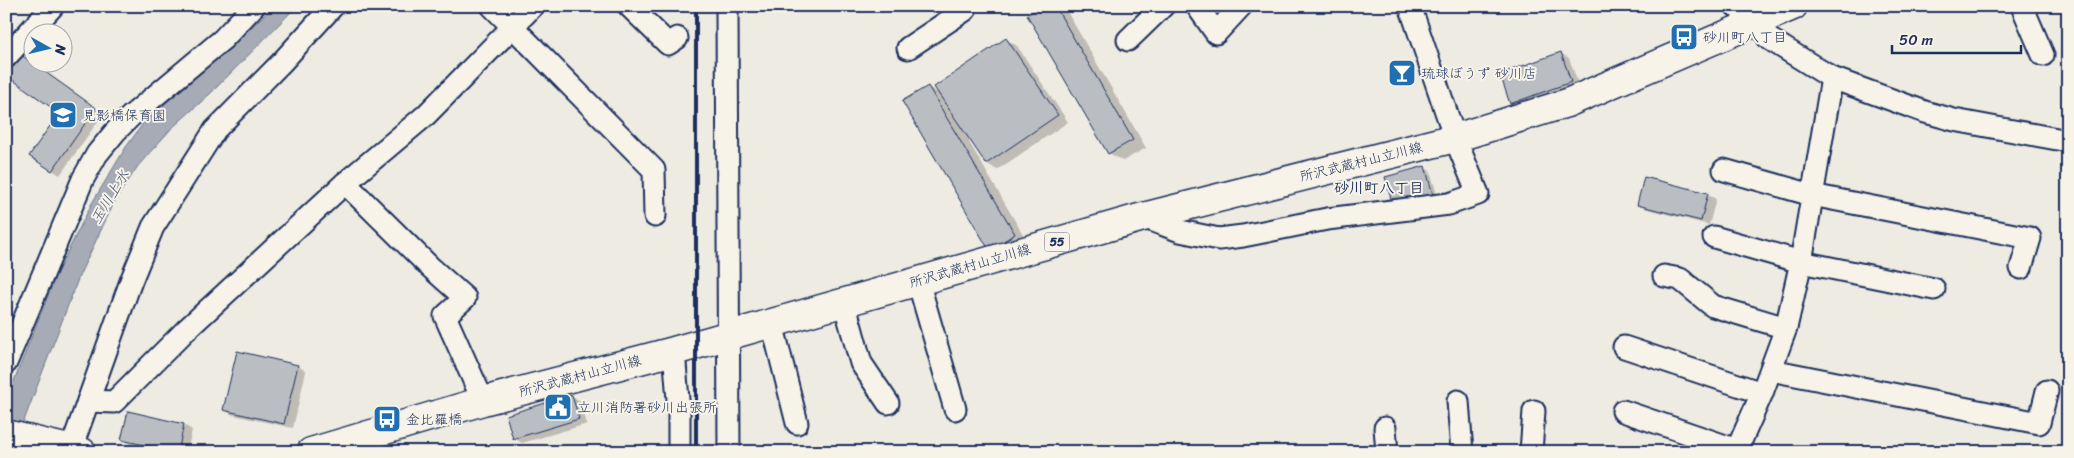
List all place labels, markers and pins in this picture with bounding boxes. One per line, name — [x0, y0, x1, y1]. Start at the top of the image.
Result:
bus stop icon: 砂川町八丁目 — [1669, 22, 1699, 52]
place label: 砂川町八丁目 — [1703, 25, 1787, 50]
bar icon: 琉球ぼうず 砂川店 — [1387, 58, 1417, 88]
place label: 琉球ぼうず 砂川店 — [1421, 61, 1537, 86]
school or university icon: 見影橋保育園 — [48, 100, 78, 130]
place label: 見影橋保育園 — [82, 103, 166, 128]
public building icon: 立川消防署砂川出張所 — [543, 392, 573, 422]
place label: 立川消防署砂川出張所 — [577, 395, 717, 420]
bus stop icon: 金比羅橋 — [372, 404, 402, 434]
place label: 金比羅橋 — [406, 407, 462, 432]

